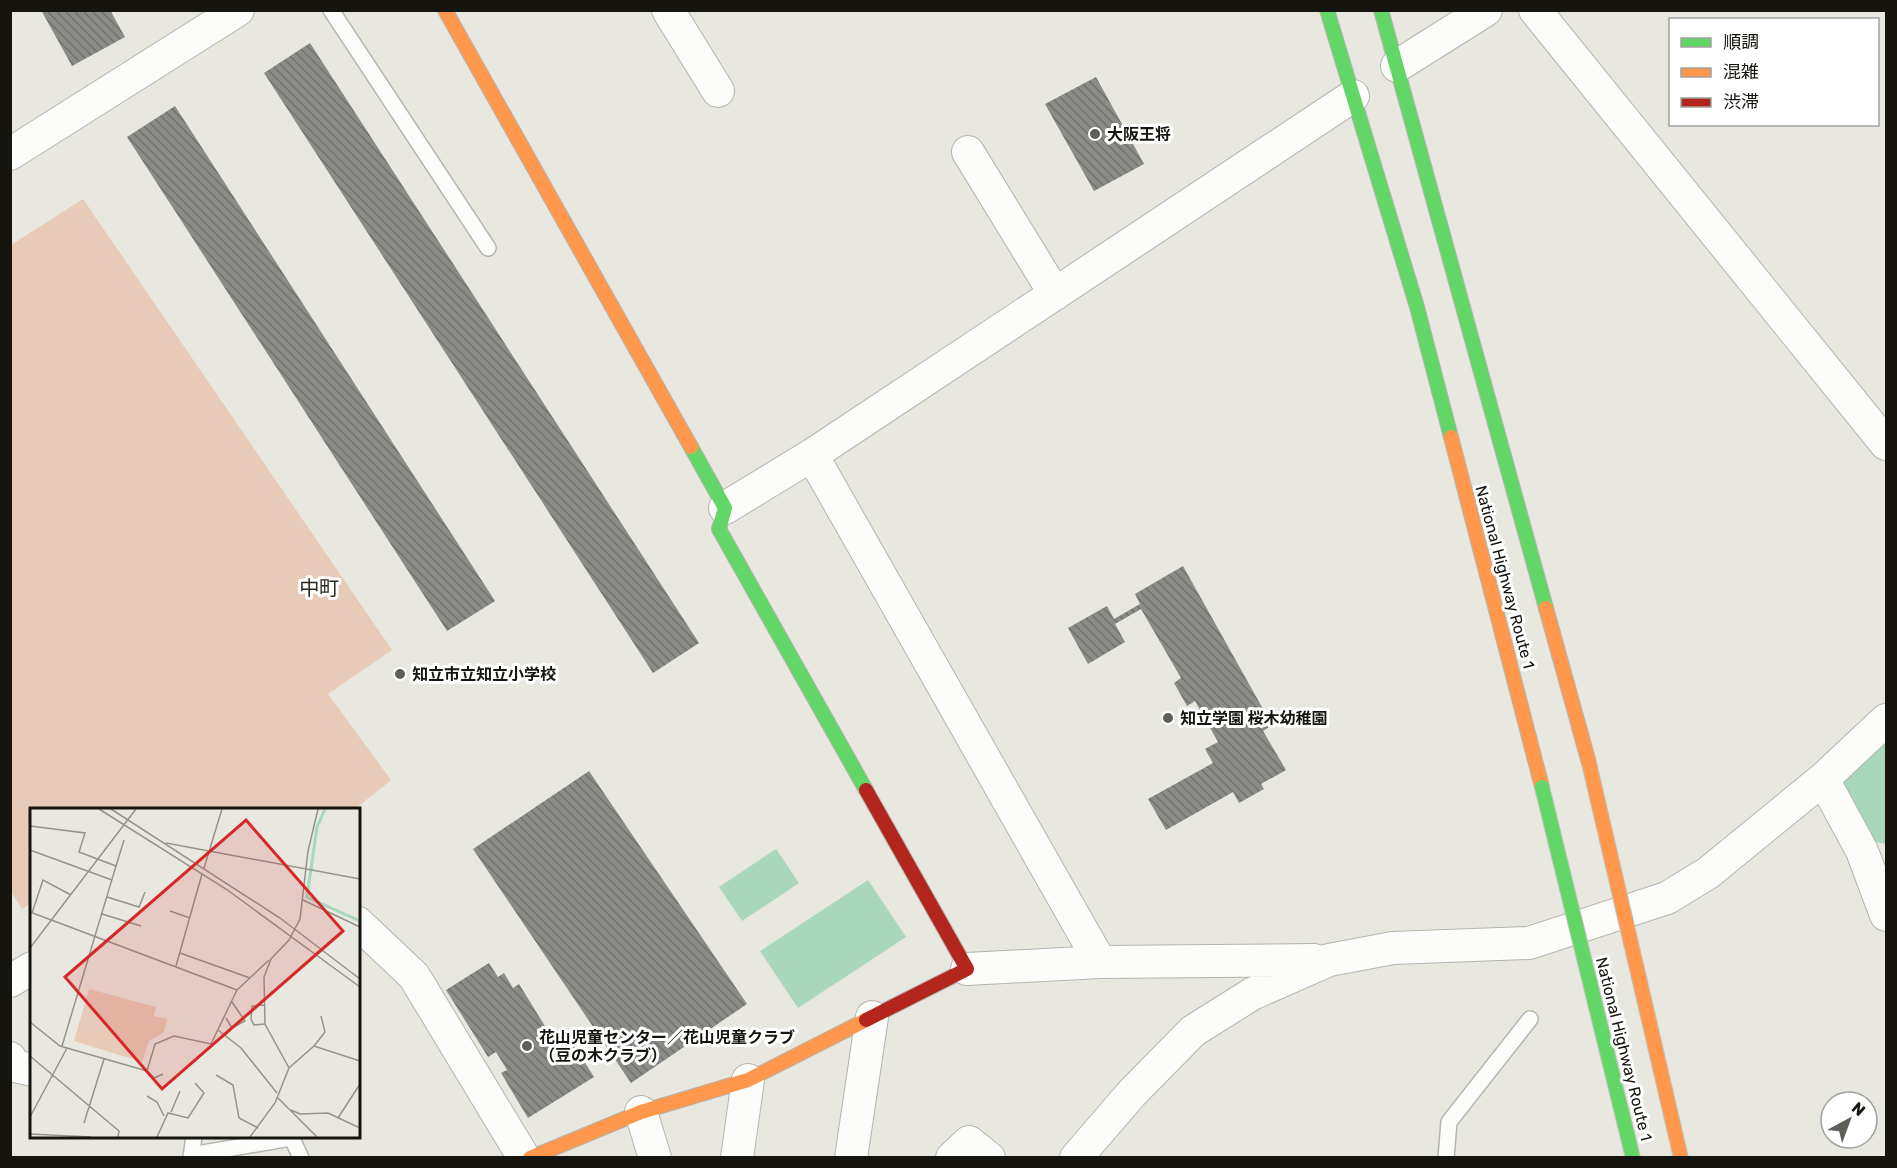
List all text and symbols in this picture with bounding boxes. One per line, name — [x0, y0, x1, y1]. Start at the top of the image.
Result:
legend — [1669, 18, 1879, 126]
text: 順調 — [1723, 31, 1759, 53]
text: 混雑 — [1723, 61, 1759, 83]
text: 渋滞 — [1723, 91, 1759, 113]
place label: 大阪王将 — [1107, 125, 1171, 144]
marker: 大阪王将 — [1088, 127, 1102, 141]
street label: National Highway Route 1 — [1471, 483, 1539, 671]
district label: 中町 — [299, 576, 339, 600]
place label: 知立市立知立小学校 — [412, 665, 556, 684]
marker: 知立市立知立小学校 — [393, 667, 407, 681]
place label: 知立学園 桜木幼稚園 — [1180, 709, 1327, 728]
marker: 知立学園 桜木幼稚園 — [1161, 711, 1175, 725]
inset map — [30, 808, 360, 1138]
street label: National Highway Route 1 — [1592, 955, 1656, 1143]
place label: 花山児童センター／花山児童クラブ （豆の木クラブ） — [539, 1028, 795, 1065]
marker: 花山児童センター／花山児童クラブ （豆の木クラブ） — [520, 1039, 534, 1053]
north arrow — [1819, 1090, 1879, 1150]
text: N — [1848, 1098, 1869, 1120]

